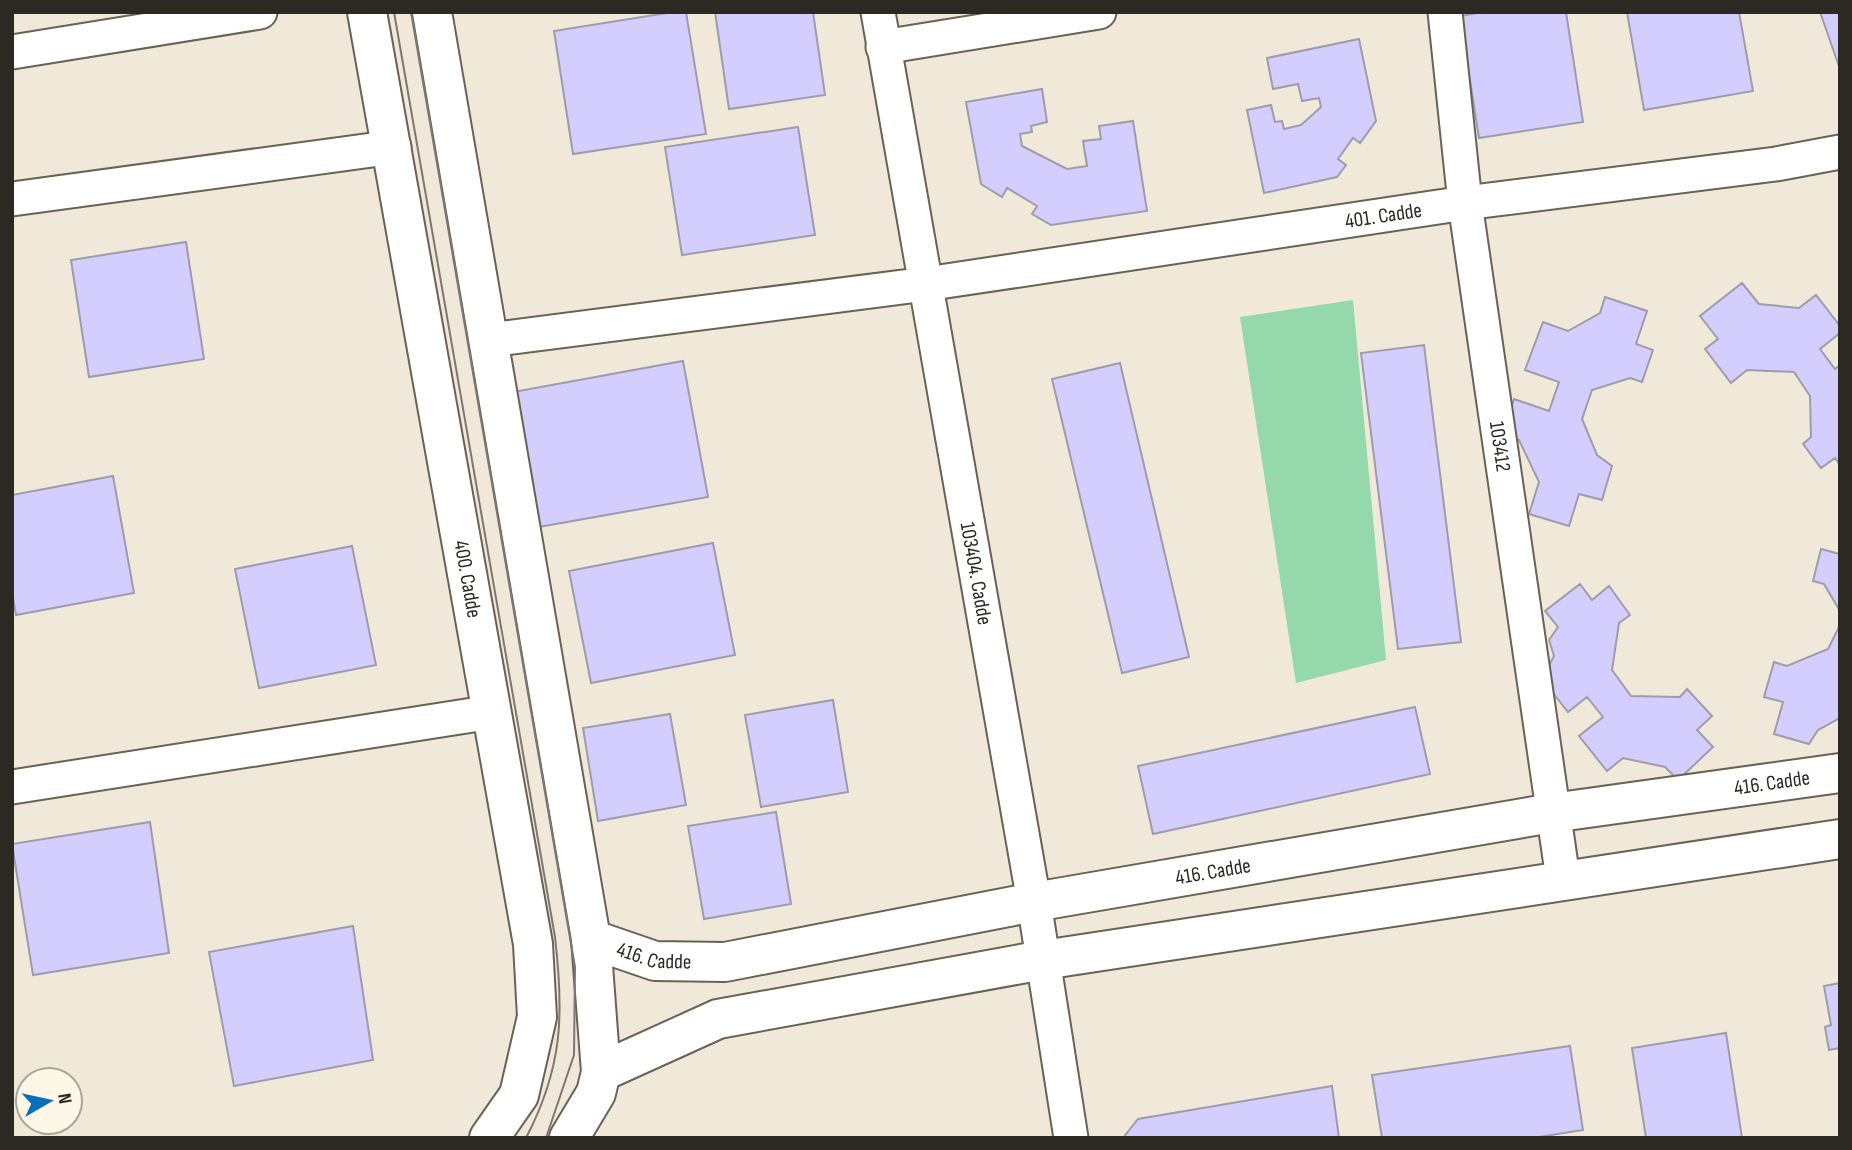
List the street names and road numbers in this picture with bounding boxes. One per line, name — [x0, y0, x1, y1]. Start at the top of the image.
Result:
street label: 401. Cadde — [1343, 197, 1423, 233]
street label: 103412 — [1484, 420, 1516, 473]
street label: 103404. Cadde — [955, 520, 998, 627]
street label: 400. Cadde — [449, 538, 487, 620]
street label: 416. Cadde — [1732, 765, 1811, 800]
street label: 416. Cadde — [1173, 852, 1253, 890]
street label: 416. Cadde — [613, 936, 692, 974]

